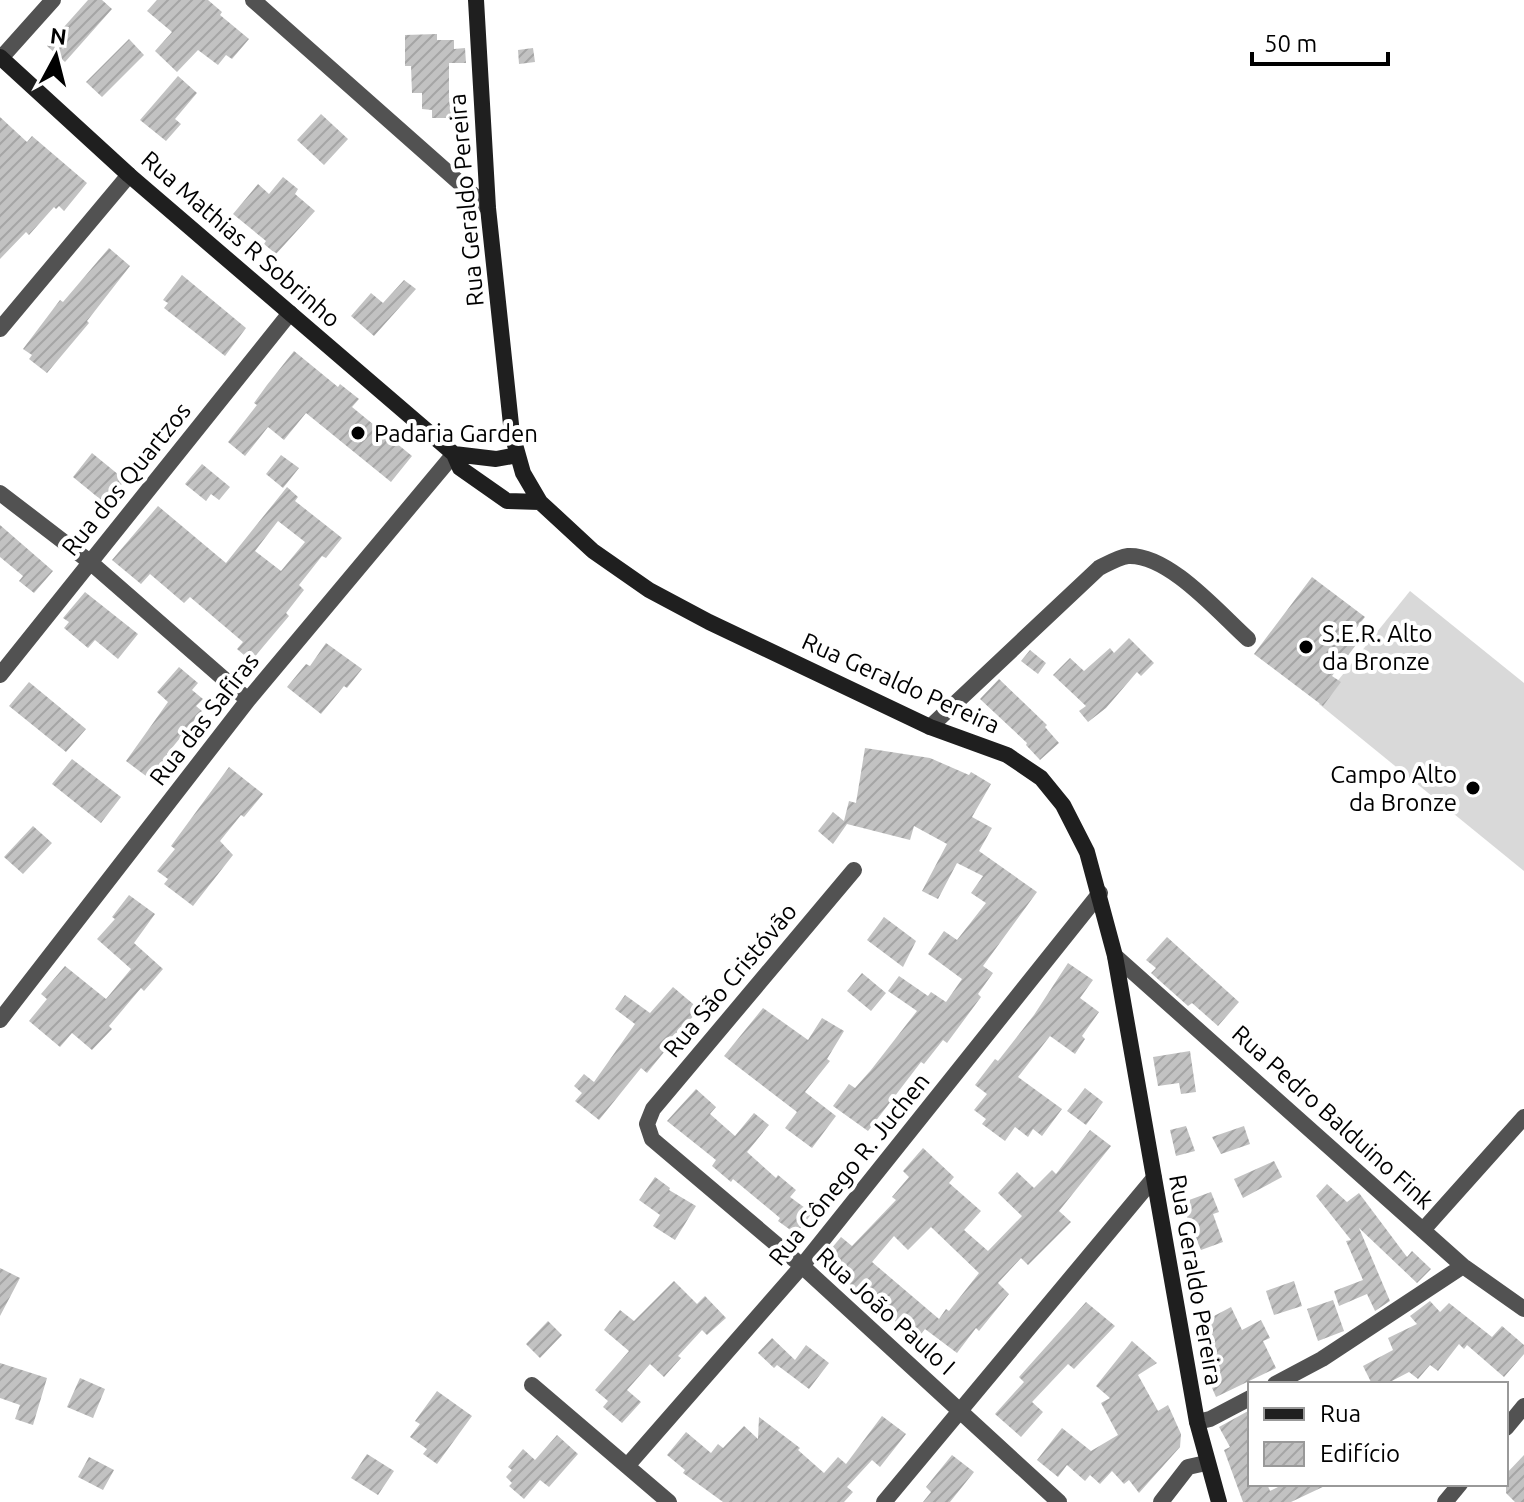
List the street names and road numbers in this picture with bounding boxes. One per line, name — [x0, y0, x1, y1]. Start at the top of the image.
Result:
street label: Rua Geraldo Pereira — [443, 92, 489, 308]
street label: Rua Mathias R Sobrinho — [136, 145, 346, 333]
street label: Rua dos Quartzos — [56, 397, 196, 561]
street label: Rua Geraldo Pereira — [798, 627, 1004, 739]
street label: Rua das Safiras — [144, 647, 264, 791]
street label: Rua São Cristóvão — [658, 898, 802, 1062]
street label: Rua Pedro Balduino Fink — [1227, 1020, 1439, 1214]
street label: Rua Cônego R. Juchen — [763, 1067, 935, 1271]
street label: Rua Geraldo Pereira — [1164, 1172, 1228, 1388]
street label: Rua João Paulo I — [811, 1242, 961, 1380]

